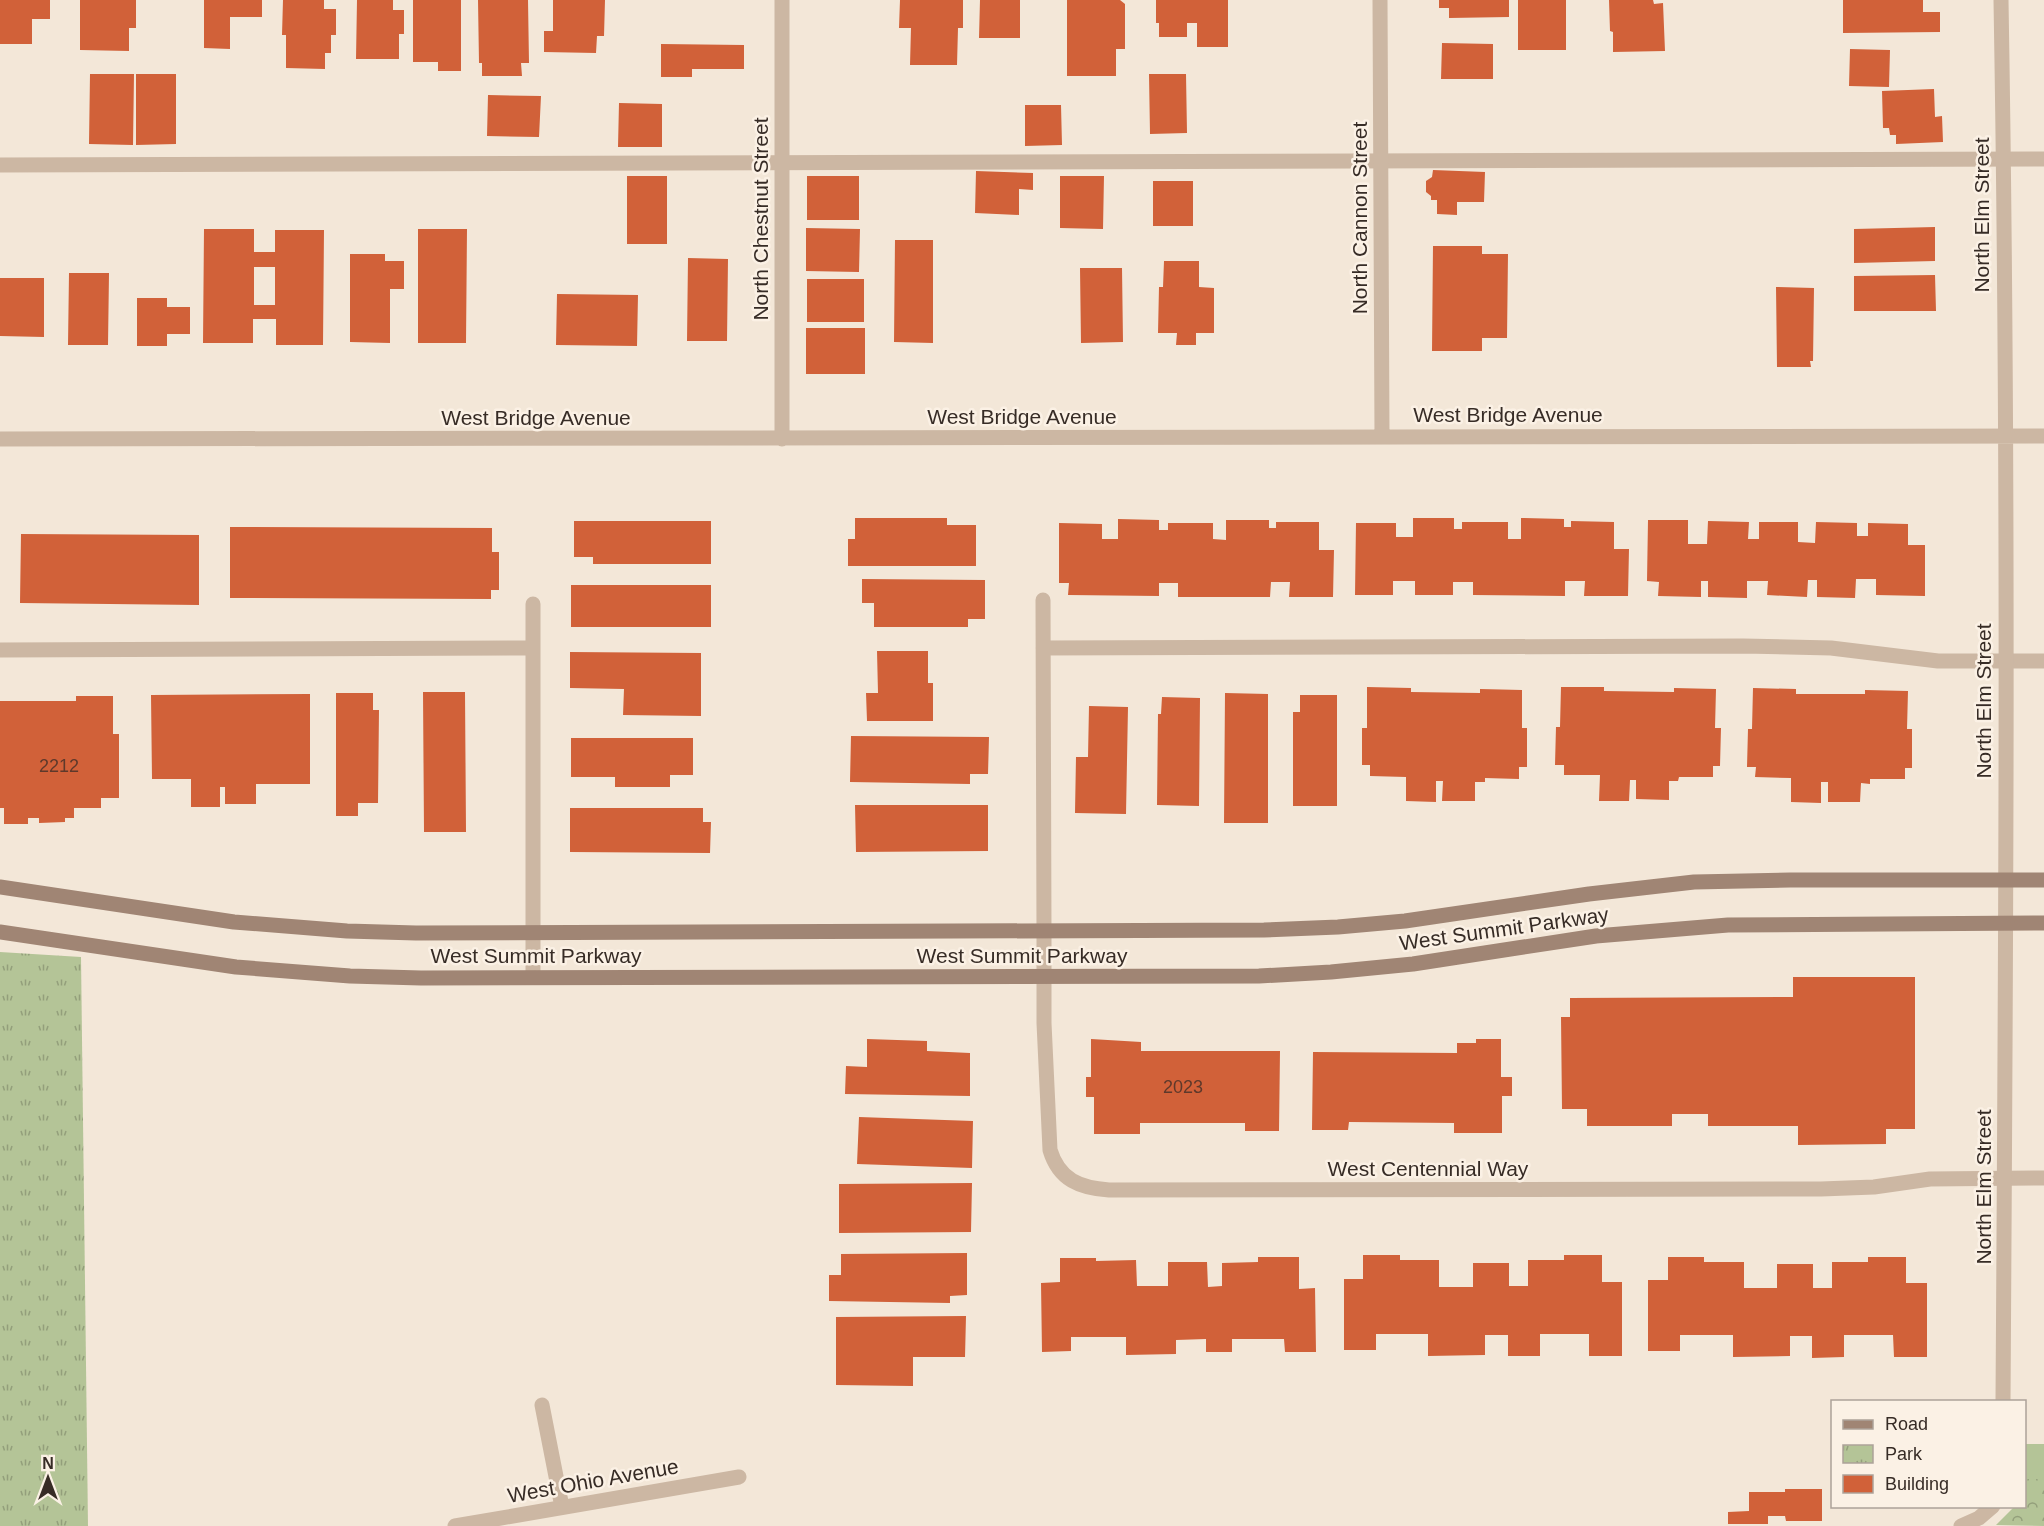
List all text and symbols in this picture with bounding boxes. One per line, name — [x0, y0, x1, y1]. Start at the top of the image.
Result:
street label: North Chestnut Street — [749, 117, 772, 321]
street label: North Cannon Street — [1348, 122, 1371, 314]
street label: North Elm Street — [1970, 137, 1993, 293]
street label: West Bridge Avenue — [1413, 403, 1603, 426]
street label: West Bridge Avenue — [927, 405, 1117, 428]
street label: West Bridge Avenue — [441, 406, 631, 429]
street label: North Elm Street — [1972, 623, 1995, 779]
house number: 2212 — [39, 756, 79, 776]
street label: West Summit Parkway — [1398, 902, 1610, 955]
street label: West Summit Parkway — [431, 944, 642, 967]
street label: West Summit Parkway — [917, 944, 1128, 967]
house number: 2023 — [1163, 1077, 1203, 1097]
street label: North Elm Street — [1972, 1109, 1995, 1265]
street label: West Centennial Way — [1328, 1157, 1529, 1180]
legend — [1831, 1400, 2026, 1508]
text: Road — [1885, 1414, 1928, 1434]
text: Park — [1885, 1444, 1923, 1464]
north arrow — [18, 1448, 78, 1508]
street label: West Ohio Avenue — [506, 1454, 680, 1507]
text: N — [42, 1455, 54, 1472]
text: Building — [1885, 1474, 1949, 1494]

